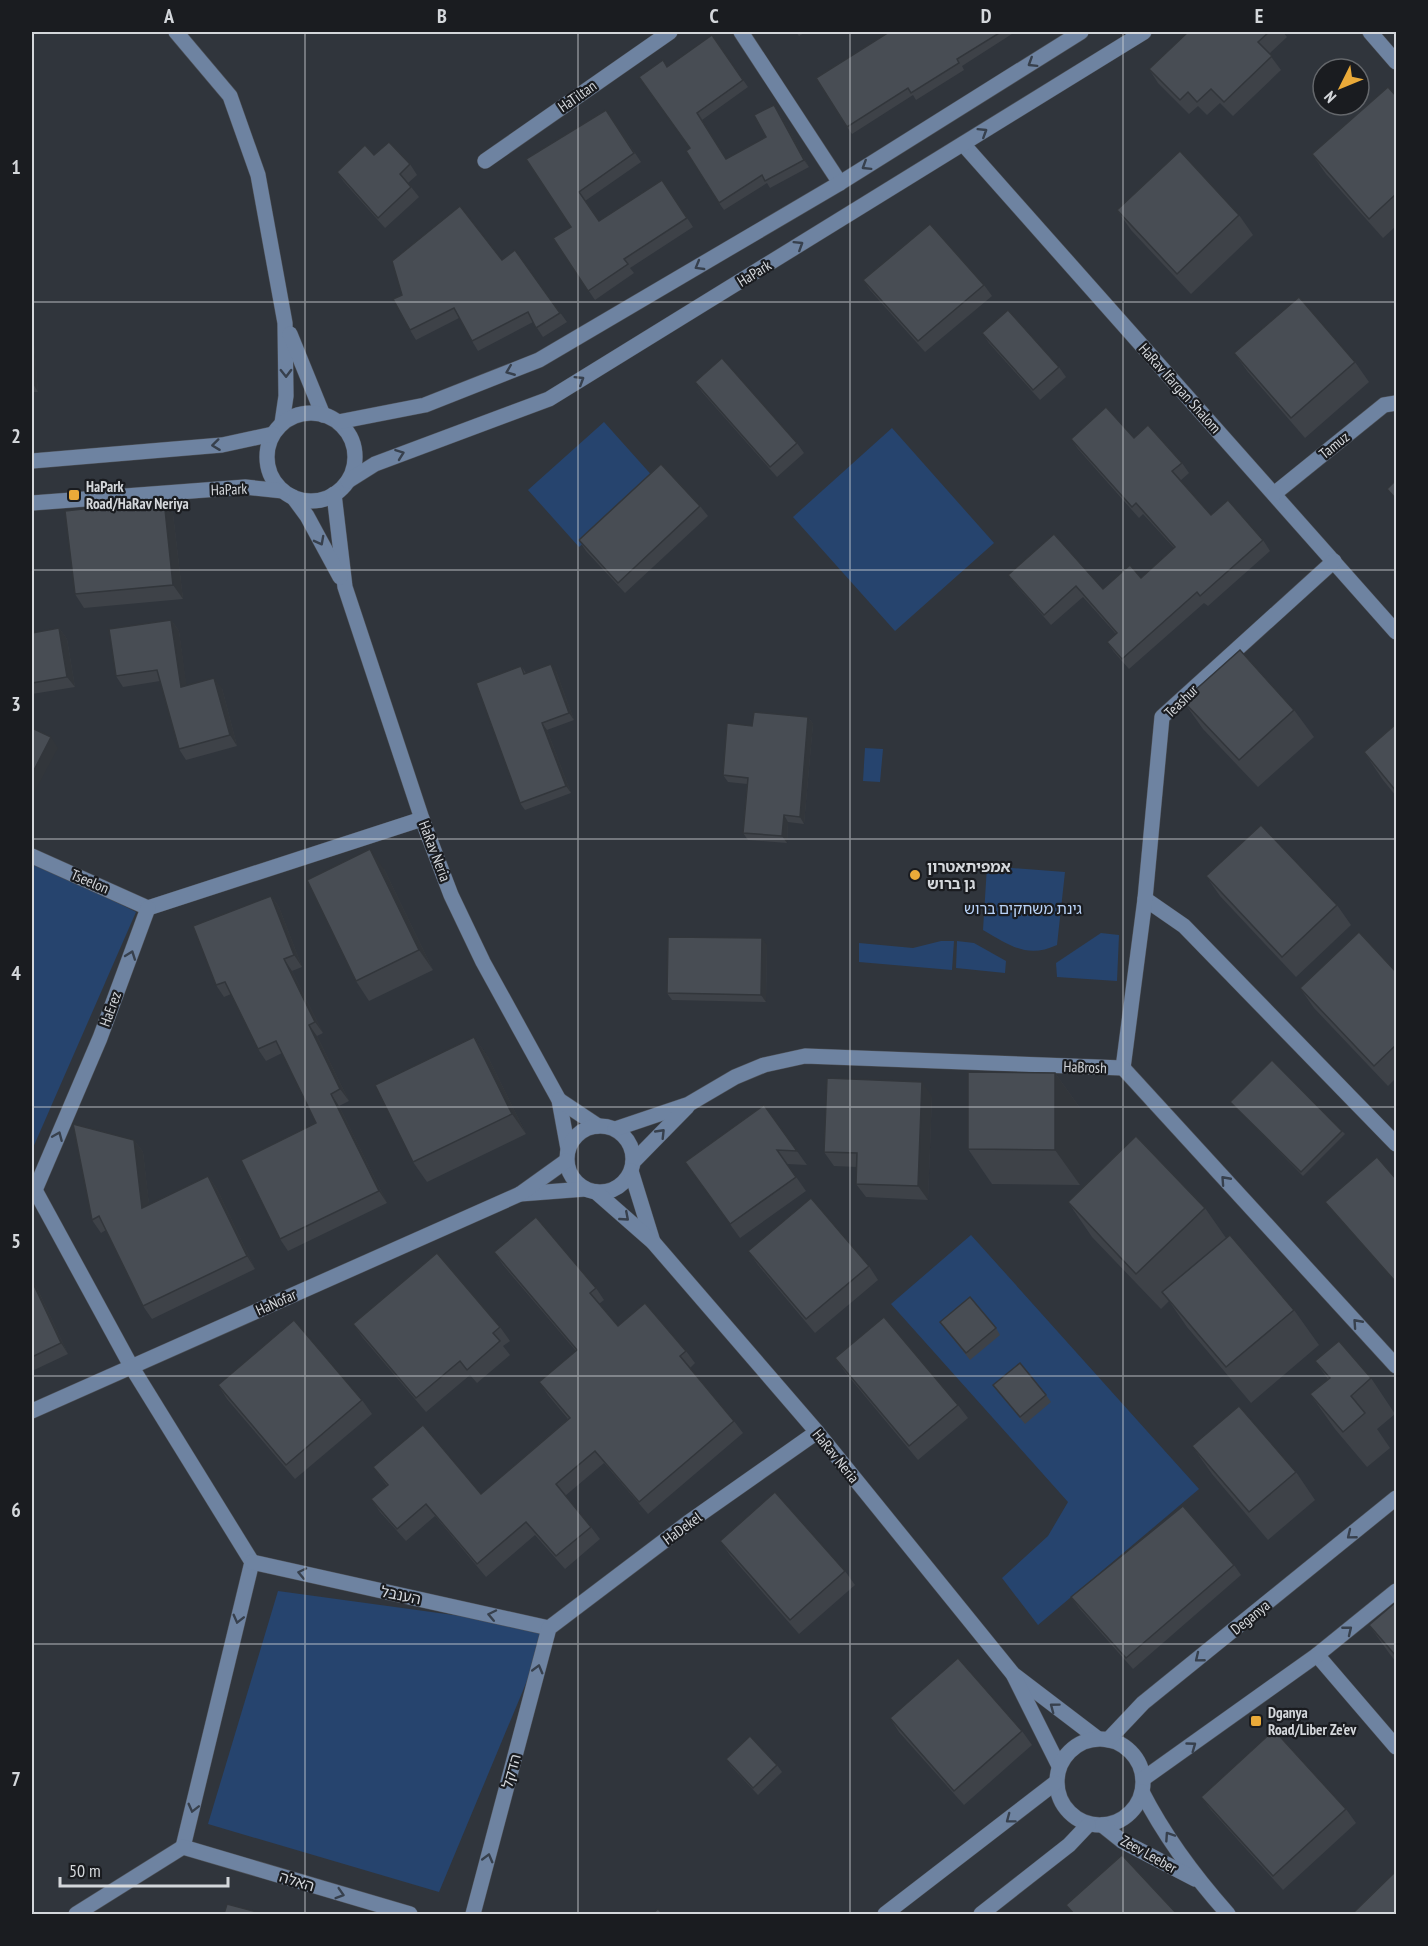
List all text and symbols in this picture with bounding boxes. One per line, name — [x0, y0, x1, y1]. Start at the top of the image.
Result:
text: A — [163, 3, 175, 29]
text: B — [437, 3, 447, 29]
text: C — [709, 3, 719, 29]
text: D — [981, 3, 992, 29]
text: E — [1255, 3, 1263, 29]
one-way arrow — [1027, 55, 1038, 66]
north arrow — [1311, 57, 1371, 117]
street label: HaTiltan — [554, 76, 600, 116]
text: N — [1320, 87, 1340, 107]
one-way arrow — [977, 127, 987, 139]
text: 1 — [11, 154, 21, 180]
one-way arrow — [862, 159, 873, 170]
one-way arrow — [793, 240, 803, 252]
street label: HaPark — [734, 255, 775, 291]
one-way arrow — [695, 259, 705, 270]
street label: HaRav Ifargan Shalom — [1135, 339, 1225, 437]
one-way arrow — [506, 364, 517, 376]
one-way arrow — [280, 369, 292, 378]
one-way arrow — [573, 377, 584, 388]
text: 2 — [11, 423, 21, 449]
street label: Tamuz — [1315, 427, 1353, 463]
one-way arrow — [212, 439, 221, 451]
one-way arrow — [394, 449, 405, 462]
place label: HaPark Road/HaRav Neriya — [86, 477, 189, 513]
street label: HaPark — [211, 479, 248, 499]
marker: HaPark Road/HaRav Neriya — [67, 488, 81, 502]
one-way arrow — [313, 535, 324, 546]
street label: Teashur — [1160, 680, 1202, 722]
text: 3 — [11, 691, 21, 717]
street label: HaRav Neria — [415, 818, 455, 884]
place label: אמפיתאטרון גן ברוש — [927, 857, 1011, 893]
street label: Tseelon — [68, 865, 112, 897]
marker: אמפיתאטרון גן ברוש — [908, 868, 922, 882]
park label: גינת משחקים ברוש — [964, 899, 1082, 918]
one-way arrow — [123, 950, 136, 961]
text: 4 — [11, 960, 21, 986]
street label: HaErez — [95, 989, 125, 1029]
street label: HaBrosh — [1063, 1057, 1107, 1077]
one-way arrow — [654, 1130, 665, 1140]
one-way arrow — [51, 1131, 63, 1142]
one-way arrow — [1221, 1176, 1232, 1186]
one-way arrow — [618, 1210, 628, 1221]
text: 5 — [11, 1228, 21, 1254]
street label: HaNofar — [253, 1284, 300, 1319]
one-way arrow — [1353, 1320, 1364, 1330]
street label: HaRav Neria — [809, 1425, 863, 1487]
text: 6 — [11, 1497, 21, 1523]
street label: HaDekel — [659, 1507, 706, 1548]
one-way arrow — [1347, 1528, 1358, 1539]
one-way arrow — [297, 1567, 307, 1580]
street label: הענבל — [379, 1582, 423, 1608]
street label: Deganya — [1227, 1596, 1273, 1638]
one-way arrow — [487, 1609, 497, 1622]
one-way arrow — [233, 1613, 246, 1623]
one-way arrow — [1341, 1626, 1352, 1637]
one-way arrow — [1195, 1650, 1206, 1661]
one-way arrow — [531, 1665, 544, 1675]
one-way arrow — [1050, 1703, 1061, 1714]
place label: Dganya Road/Liber Ze'ev — [1268, 1703, 1357, 1739]
marker: Dganya Road/Liber Ze'ev — [1249, 1714, 1263, 1728]
one-way arrow — [1185, 1743, 1196, 1754]
street label: הדקל — [497, 1752, 525, 1790]
text: 7 — [11, 1766, 21, 1792]
one-way arrow — [187, 1803, 200, 1813]
one-way arrow — [1005, 1812, 1016, 1823]
street label: Zeev Leeber — [1118, 1831, 1181, 1878]
one-way arrow — [1165, 1832, 1176, 1843]
scale bar — [60, 1850, 228, 1888]
one-way arrow — [481, 1853, 494, 1863]
text: 50 m — [69, 1859, 101, 1882]
street label: האלה — [277, 1867, 317, 1895]
one-way arrow — [334, 1887, 345, 1899]

